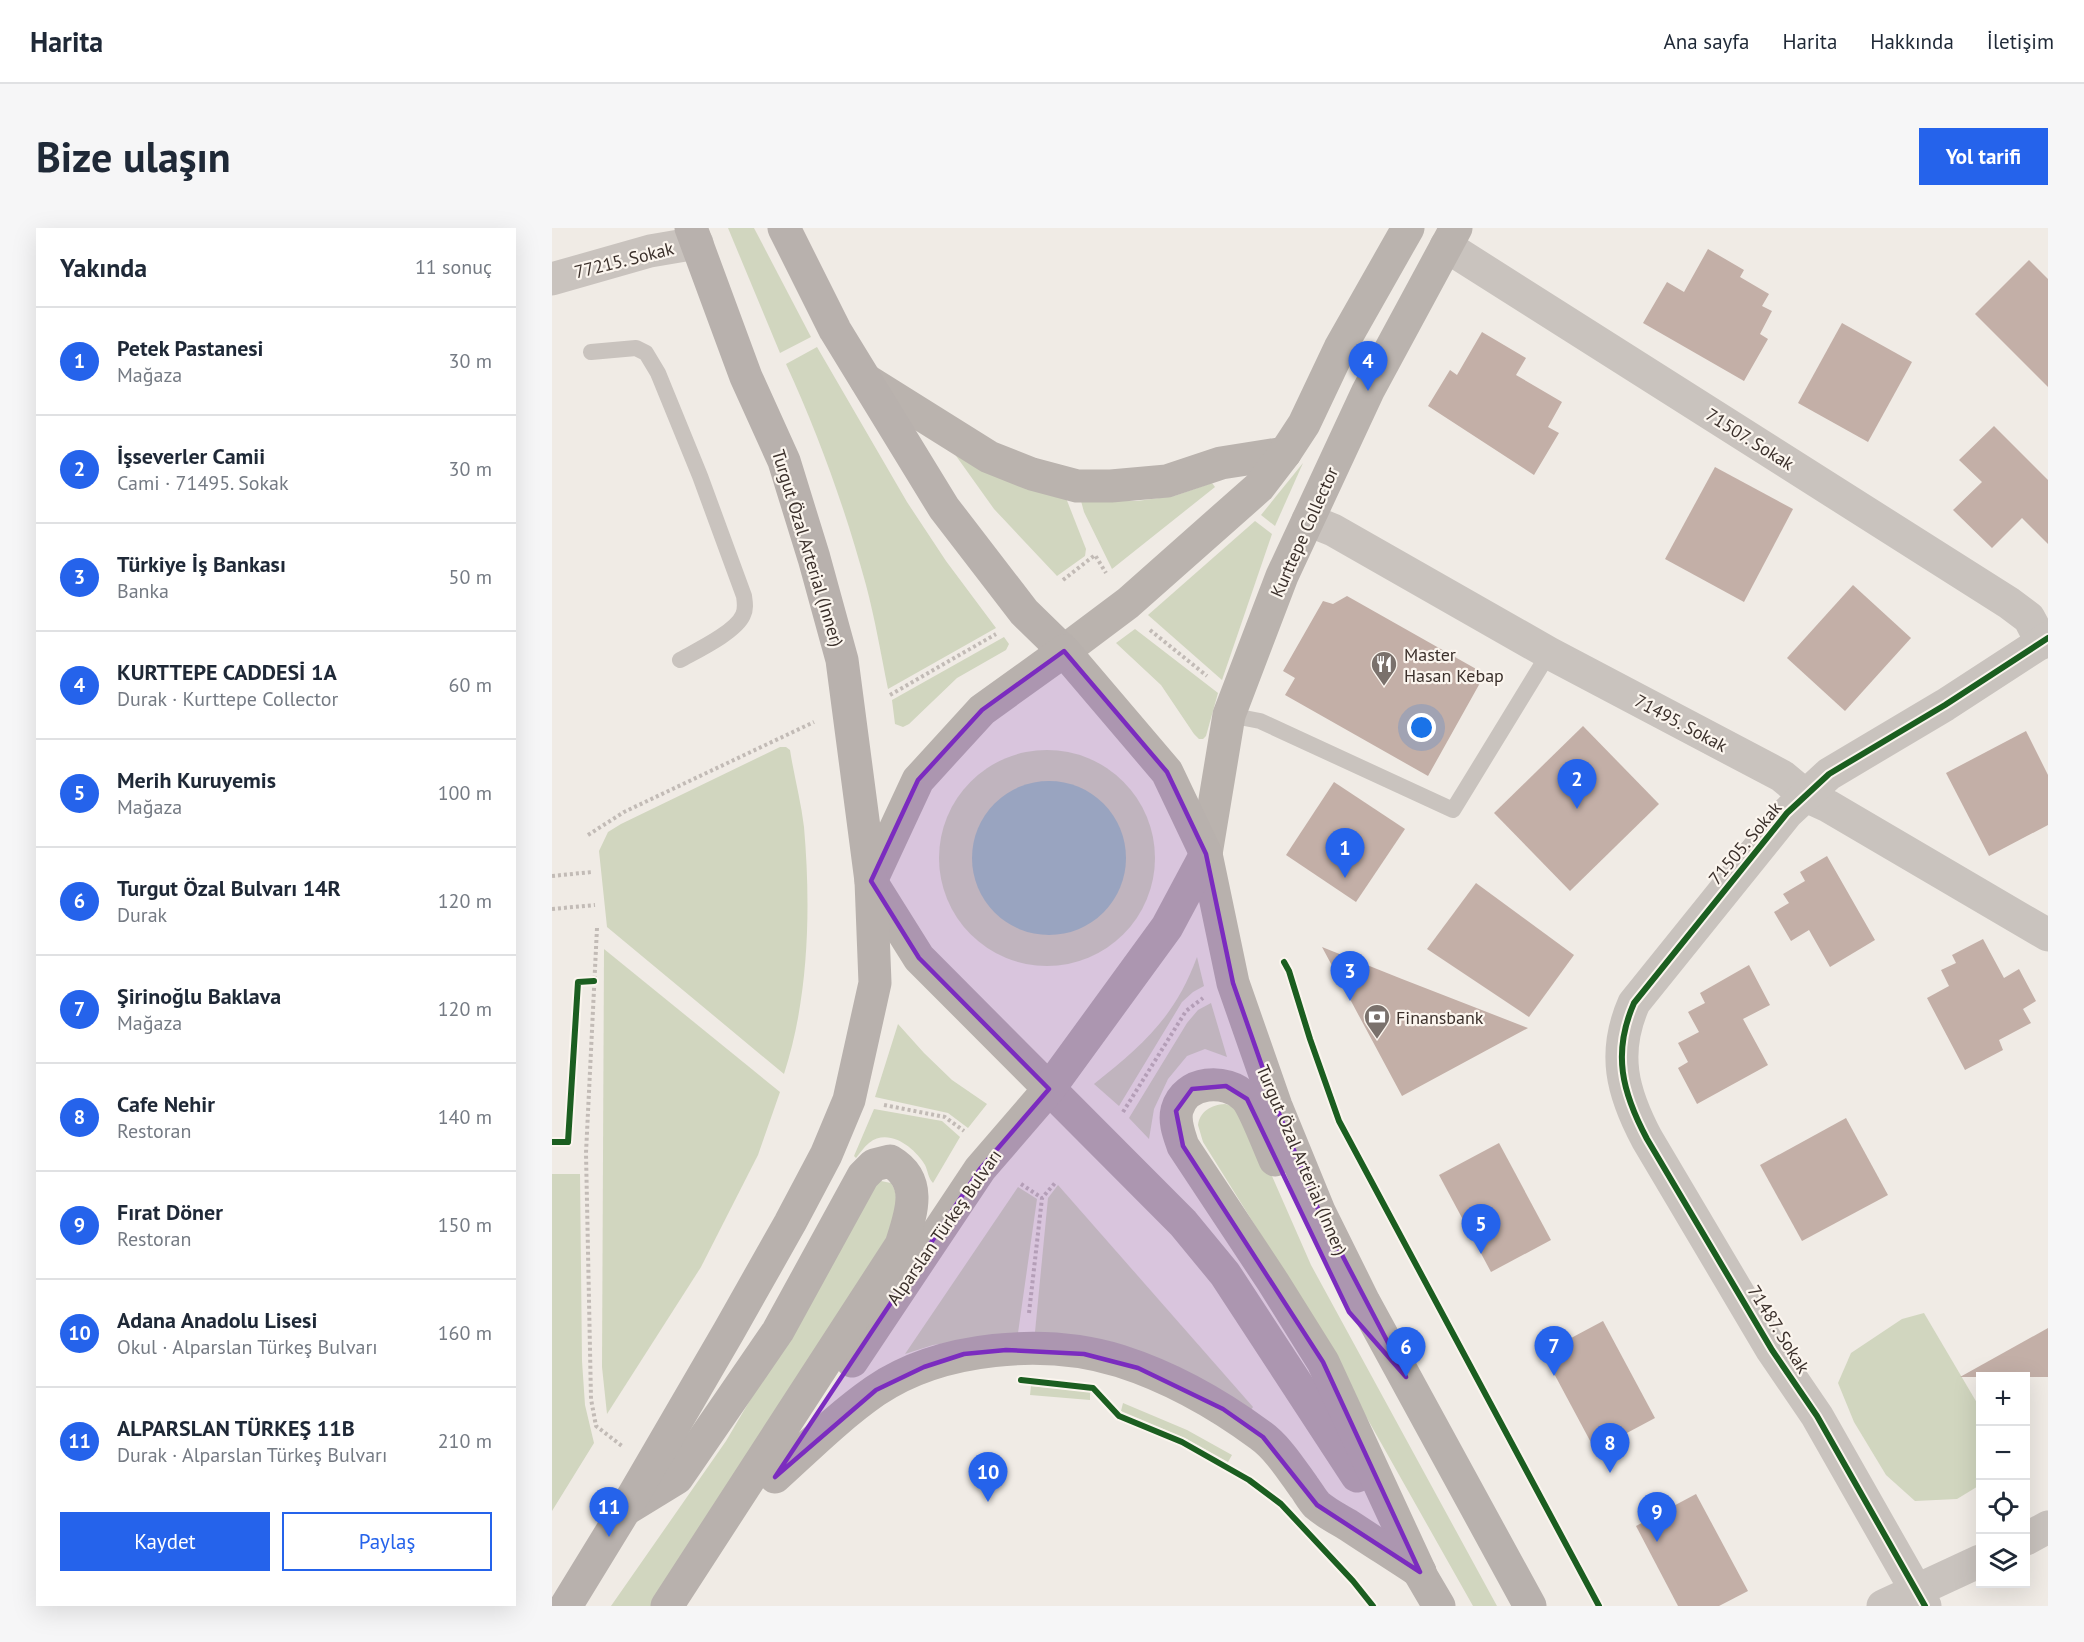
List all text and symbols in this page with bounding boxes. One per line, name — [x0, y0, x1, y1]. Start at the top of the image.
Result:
text: Harita — [30, 23, 103, 60]
text: Ana sayfa — [1664, 28, 1749, 55]
text: Harita — [1782, 28, 1837, 55]
text: Hakkında — [1870, 28, 1954, 55]
text: İletişim — [1987, 28, 2054, 55]
button: Yol tarifi — [1919, 128, 2048, 185]
text: Bize ulaşın — [36, 129, 231, 184]
street label: 77215. Sokak — [572, 236, 676, 283]
text: Yakında — [60, 251, 147, 284]
text: 11 sonuç — [415, 254, 492, 280]
text: Petek Pastanesi — [117, 334, 264, 362]
pin: 4 — [1348, 342, 1388, 391]
text: 1 — [74, 348, 85, 374]
text: 30 m — [449, 348, 492, 374]
text: Mağaza — [117, 362, 182, 388]
street label: 71507. Sokak — [1702, 403, 1799, 475]
text: İşseverler Camii — [117, 442, 265, 470]
street label: Turgut Özal Arterial (Inner) — [767, 447, 849, 649]
text: 2 — [74, 456, 85, 482]
text: 30 m — [449, 456, 492, 482]
street label: Kurttepe Collector — [1265, 463, 1343, 601]
text: Cami · 71495. Sokak — [117, 470, 289, 496]
text: Türkiye İş Bankası — [117, 550, 286, 578]
text: 3 — [74, 564, 85, 590]
text: 50 m — [449, 564, 492, 590]
text: Banka — [117, 578, 169, 604]
place label: Master Hasan Kebap — [1404, 643, 1504, 687]
restaurant icon: Master Hasan Kebap — [1369, 649, 1399, 687]
text: KURTTEPE CADDESİ 1A — [117, 658, 337, 686]
text: 4 — [74, 672, 85, 698]
text: 60 m — [449, 672, 492, 698]
text: Durak · Kurttepe Collector — [117, 686, 338, 712]
street label: 71495. Sokak — [1631, 689, 1732, 757]
your location — [1407, 713, 1436, 742]
pin: 2 — [1558, 760, 1596, 809]
text: Merih Kuruyemis — [117, 766, 276, 794]
text: 5 — [74, 780, 85, 806]
text: 100 m — [438, 780, 492, 806]
text: Mağaza — [117, 794, 182, 820]
street label: 71505. Sokak — [1704, 796, 1787, 889]
pin: 1 — [1326, 828, 1364, 878]
text: Turgut Özal Bulvarı 14R — [117, 874, 341, 902]
text: 6 — [74, 888, 85, 914]
text: 120 m — [438, 888, 492, 914]
text: Durak — [117, 902, 167, 928]
pin: 3 — [1330, 952, 1370, 1001]
text: Şirinoğlu Baklava — [117, 982, 281, 1010]
text: 7 — [74, 996, 85, 1022]
text: 120 m — [438, 996, 492, 1022]
bank icon: Finansbank — [1362, 1002, 1392, 1040]
place label: Finansbank — [1396, 1006, 1484, 1029]
text: Mağaza — [117, 1010, 182, 1036]
street label: Turgut Özal Arterial (Inner) — [1251, 1061, 1353, 1259]
text: Cafe Nehir — [117, 1090, 215, 1118]
text: 8 — [74, 1104, 85, 1130]
text: 140 m — [438, 1104, 492, 1130]
text: Restoran — [117, 1118, 191, 1144]
street label: Alparslan Türkeş Bulvarı — [882, 1145, 1006, 1309]
text: Fırat Döner — [117, 1198, 223, 1226]
pin: 5 — [1462, 1204, 1500, 1254]
text: 9 — [74, 1212, 85, 1238]
text: 150 m — [438, 1212, 492, 1238]
text: Restoran — [117, 1226, 191, 1252]
street label: 71487. Sokak — [1743, 1281, 1815, 1378]
text: Adana Anadolu Lisesi — [117, 1306, 317, 1334]
text: 10 — [68, 1320, 91, 1346]
text: 160 m — [438, 1320, 492, 1346]
pin: 7 — [1534, 1326, 1574, 1376]
pin: 6 — [1386, 1328, 1426, 1377]
text: Okul · Alparslan Türkeş Bulvarı — [117, 1334, 378, 1360]
map controls — [1976, 1372, 2030, 1588]
button: + — [1976, 1372, 2030, 1426]
text: ALPARSLAN TÜRKEŞ 11B — [117, 1414, 355, 1442]
pin: 8 — [1590, 1424, 1630, 1473]
button: − — [1976, 1426, 2030, 1480]
text: 11 — [68, 1428, 91, 1454]
text: 210 m — [438, 1428, 492, 1454]
text: Durak · Alparslan Türkeş Bulvarı — [117, 1442, 387, 1468]
pin: 10 — [968, 1452, 1008, 1502]
button: locate — [1976, 1480, 2030, 1534]
pin: 11 — [590, 1488, 628, 1537]
pin: 9 — [1638, 1492, 1676, 1542]
button: Kaydet — [60, 1512, 270, 1571]
button: Paylaş — [282, 1512, 492, 1571]
button: layers — [1976, 1534, 2030, 1588]

